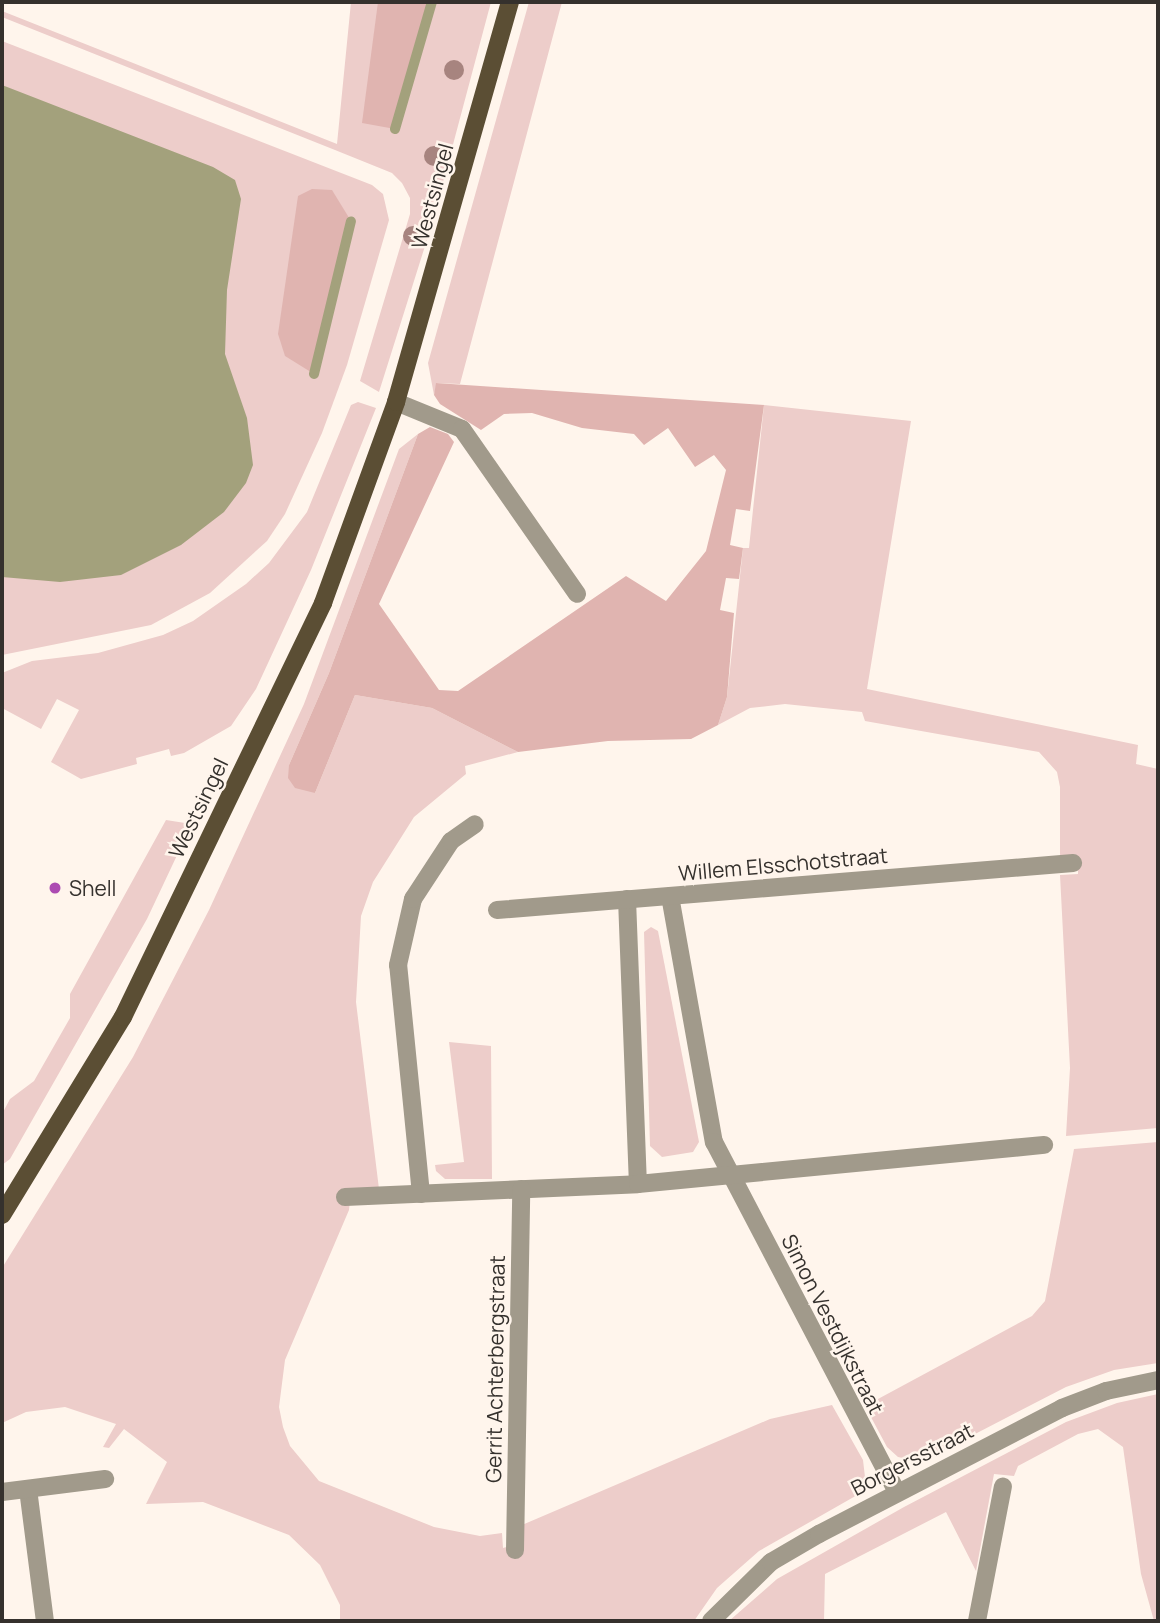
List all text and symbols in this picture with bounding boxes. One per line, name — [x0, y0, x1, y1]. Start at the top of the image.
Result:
street label: Westsingel — [406, 141, 458, 251]
street label: Westsingel — [163, 754, 233, 862]
street label: Willem Elsschotstraat — [677, 842, 889, 886]
place label: Shell — [69, 875, 117, 901]
marker: Shell — [47, 880, 63, 896]
street label: Simon Vestdijkstraat — [777, 1230, 889, 1418]
street label: Gerrit Achterbergstraat — [480, 1255, 510, 1483]
street label: Borgersstraat — [847, 1417, 977, 1501]

